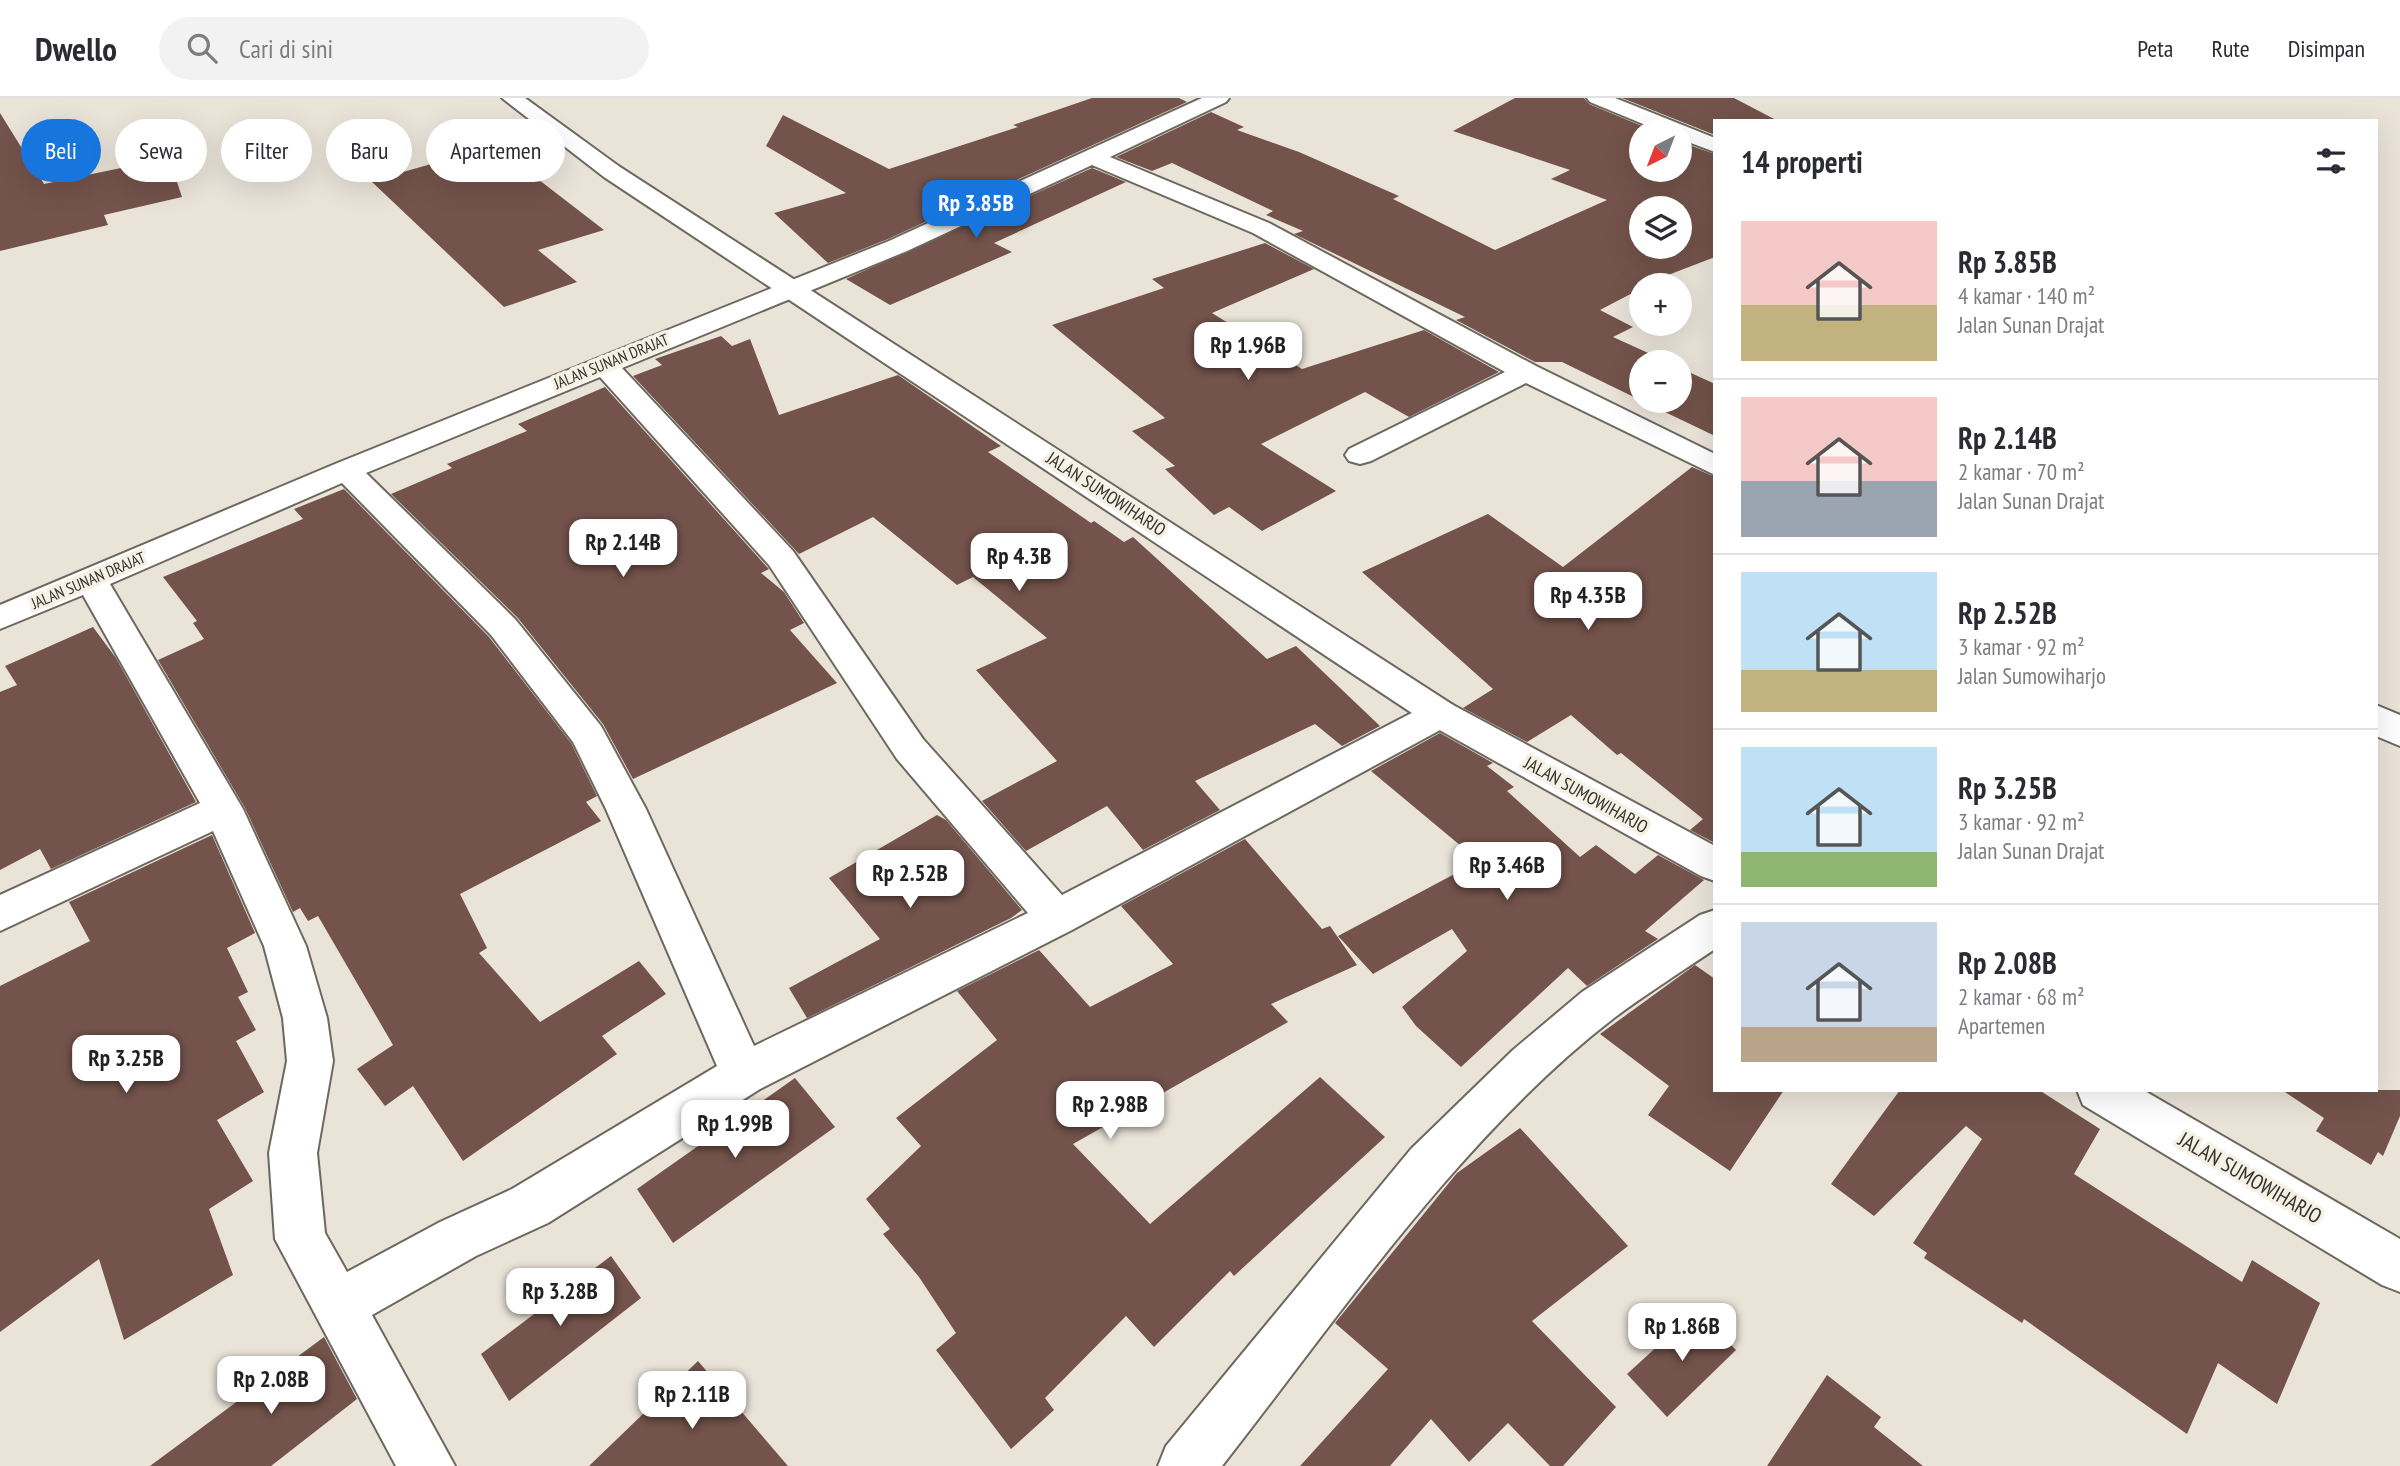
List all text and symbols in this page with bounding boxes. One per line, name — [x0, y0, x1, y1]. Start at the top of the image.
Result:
search box — [159, 17, 649, 80]
text: Dwello — [35, 27, 117, 70]
icon: search — [183, 29, 221, 67]
text: Cari di sini — [239, 32, 333, 65]
text: Peta — [2137, 33, 2173, 64]
text: Rute — [2211, 33, 2250, 64]
text: Disimpan — [2288, 33, 2365, 64]
chip: Beli — [21, 119, 101, 182]
chip: Sewa — [115, 119, 207, 182]
chip: Filter — [221, 119, 312, 182]
chip: Baru — [326, 119, 412, 182]
chip: Apartemen — [426, 119, 565, 182]
north arrow — [1629, 119, 1692, 182]
map controls — [1629, 119, 1692, 413]
text: 14 properti — [1741, 142, 1863, 181]
icon: filters — [2312, 142, 2350, 180]
pin: Rp 3.85B — [904, 180, 1048, 240]
text: Rp 3.85B — [938, 188, 1014, 217]
button: layers — [1629, 196, 1692, 259]
text: Rp 3.85B — [1958, 242, 2057, 281]
icon: home — [1797, 249, 1881, 333]
button: + — [1629, 273, 1692, 336]
text: 4 kamar · 140 m² — [1958, 281, 2095, 310]
text: Jalan Sunan Drajat — [1958, 310, 2104, 339]
pin: Rp 1.96B — [1176, 322, 1320, 382]
street label: JALAN SUNAN DRAJAT — [550, 329, 671, 394]
text: Rp 1.96B — [1210, 330, 1286, 359]
button: − — [1629, 350, 1692, 413]
text: Rp 2.14B — [1958, 418, 2057, 457]
icon: home — [1797, 425, 1881, 509]
street label: JALAN SUMOWIHARJO — [1041, 446, 1170, 541]
text: 2 kamar · 70 m² — [1958, 457, 2085, 486]
text: Jalan Sunan Drajat — [1958, 486, 2104, 515]
pin: Rp 2.14B — [551, 519, 695, 579]
text: Rp 2.14B — [585, 527, 661, 556]
pin: Rp 4.3B — [954, 533, 1084, 593]
text: Rp 4.3B — [987, 541, 1051, 570]
street label: JALAN SUNAN DRAJAT — [27, 547, 148, 613]
pin: Rp 4.35B — [1516, 573, 1660, 632]
text: Rp 4.35B — [1550, 580, 1626, 609]
text: Rp 2.52B — [1958, 593, 2057, 632]
icon: home — [1797, 600, 1881, 684]
text: 3 kamar · 92 m² — [1958, 632, 2085, 661]
text: Jalan Sumowiharjo — [1958, 661, 2106, 690]
street label: JALAN SUMOWIHARJO — [1519, 751, 1652, 838]
text: Rp 3.25B — [1958, 768, 2057, 807]
icon: home — [1797, 775, 1881, 859]
text: 3 kamar · 92 m² — [1958, 807, 2085, 836]
text: Jalan Sunan Drajat — [1958, 836, 2104, 865]
pin: Rp 3.46B — [1435, 842, 1579, 902]
pin: Rp 2.52B — [838, 850, 982, 910]
text: Rp 3.46B — [1469, 850, 1545, 879]
text: Rp 2.52B — [872, 858, 948, 887]
text: Rp 2.08B — [1958, 943, 2057, 982]
icon: home — [1797, 950, 1881, 1034]
text: 2 kamar · 68 m² — [1958, 982, 2085, 1011]
text: Apartemen — [1958, 1011, 2045, 1040]
pin: Rp 3.25B — [54, 1035, 198, 1095]
text: Rp 3.25B — [88, 1043, 164, 1072]
pin: Rp 2.98B — [1038, 1082, 1182, 1141]
text: Rp 2.98B — [1072, 1089, 1148, 1118]
pin: Rp 1.99B — [663, 1100, 807, 1160]
text: Rp 1.99B — [697, 1108, 773, 1137]
street label: JALAN SUMOWIHARJO — [2173, 1125, 2327, 1229]
pin: Rp 3.28B — [488, 1268, 632, 1328]
text: Rp 3.28B — [522, 1276, 598, 1305]
pin: Rp 1.86B — [1610, 1304, 1754, 1363]
text: Rp 1.86B — [1644, 1311, 1720, 1340]
pin: Rp 2.08B — [199, 1356, 343, 1416]
text: Rp 2.08B — [233, 1364, 309, 1393]
pin: Rp 2.11B — [620, 1372, 764, 1431]
text: Rp 2.11B — [654, 1379, 730, 1408]

